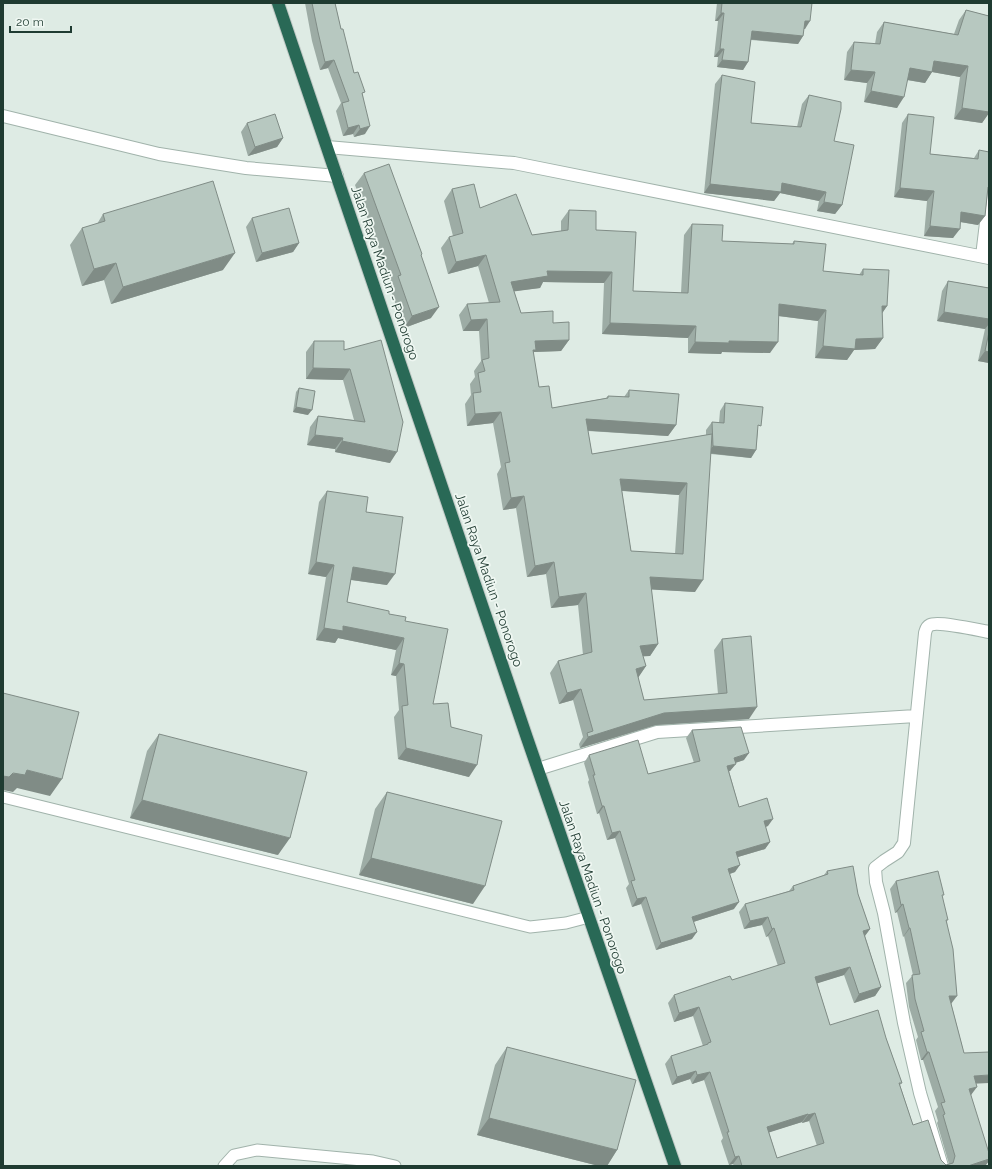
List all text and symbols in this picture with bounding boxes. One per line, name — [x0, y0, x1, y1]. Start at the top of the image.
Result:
scale bar — [10, 8, 71, 34]
text: 20 m — [16, 15, 44, 29]
street label: Jalan Raya Madiun - Ponorogo — [348, 184, 422, 362]
street label: Jalan Raya Madiun - Ponorogo — [452, 491, 526, 669]
street label: Jalan Raya Madiun - Ponorogo — [556, 798, 630, 976]

